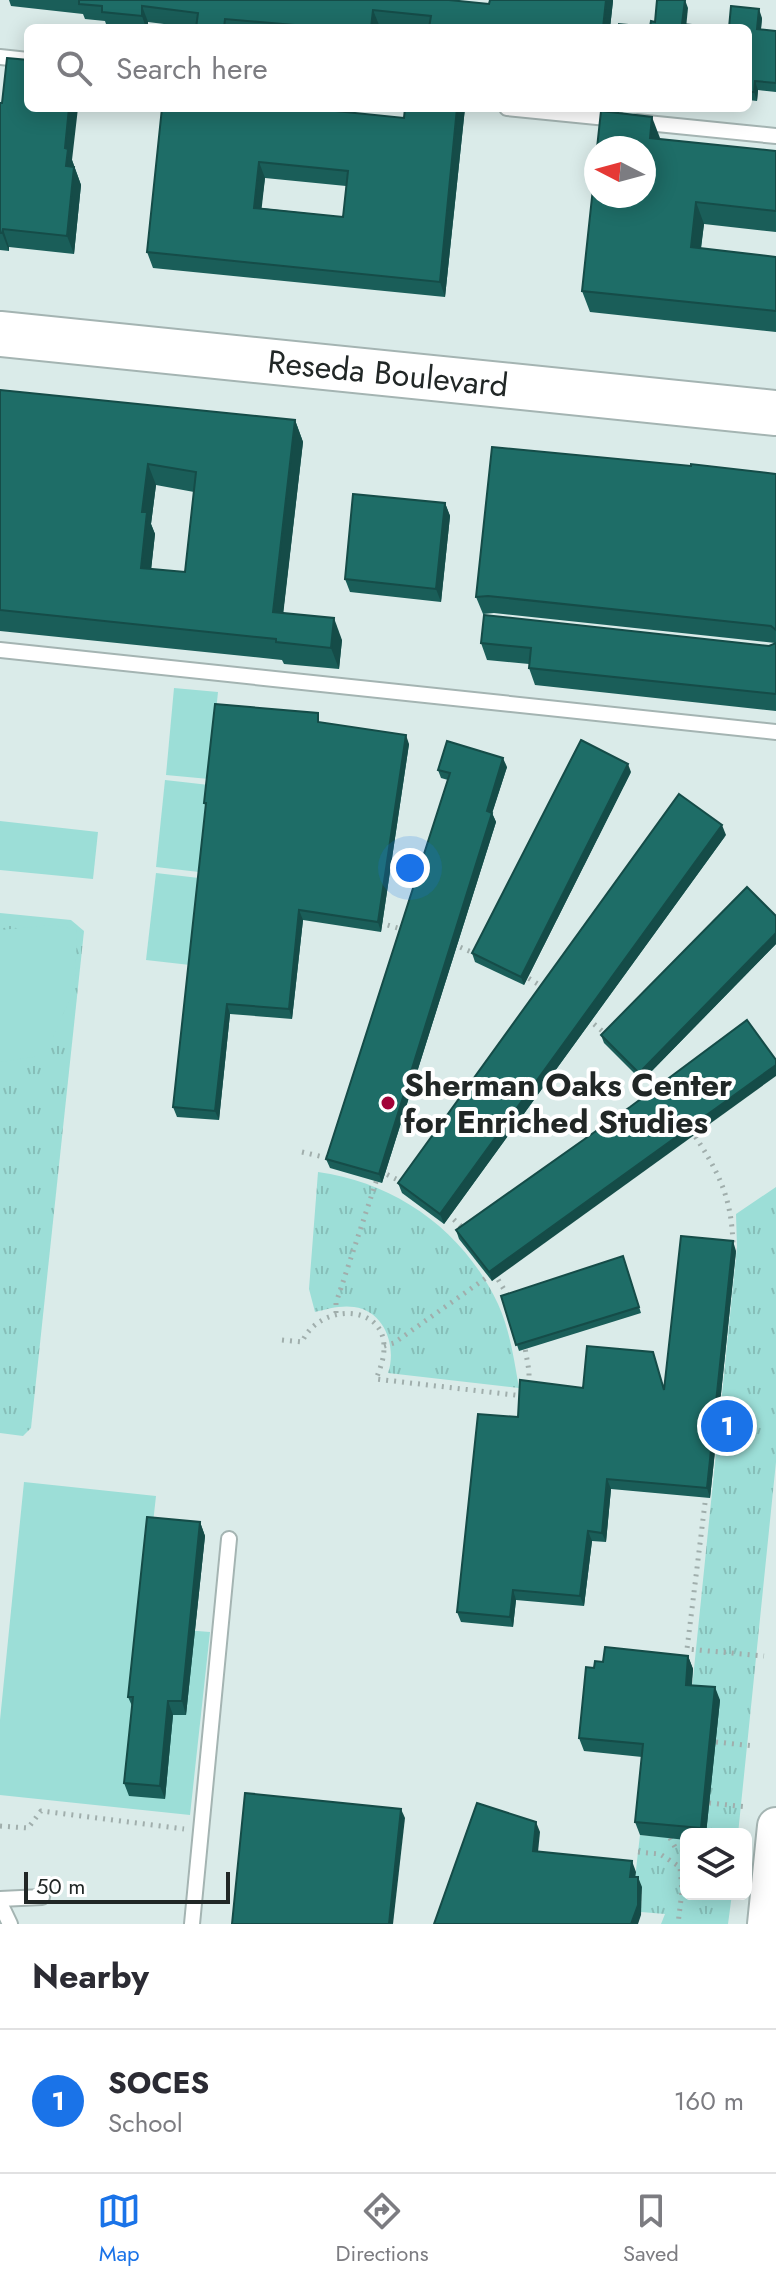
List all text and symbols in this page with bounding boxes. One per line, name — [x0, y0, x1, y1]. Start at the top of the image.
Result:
search box — [24, 24, 752, 112]
icon: search — [52, 46, 96, 90]
text: Search here — [116, 47, 268, 90]
north arrow — [584, 136, 656, 208]
street label: Reseda Boulevard — [266, 338, 510, 409]
your location — [390, 848, 430, 888]
place label: Sherman Oaks Center for Enriched Studies — [404, 1062, 732, 1145]
marker: Sherman Oaks Center for Enriched Studies — [379, 1094, 397, 1112]
pin: 1 — [701, 1396, 753, 1456]
map controls — [680, 1828, 752, 1900]
button: layers — [680, 1828, 752, 1900]
scale bar — [24, 1868, 230, 1904]
text: 50 m — [36, 1870, 85, 1902]
text: Nearby — [32, 1952, 149, 2001]
text: SOCES — [108, 2061, 209, 2104]
text: 1 — [51, 2082, 65, 2120]
text: 160 m — [674, 2082, 744, 2120]
text: School — [108, 2104, 183, 2142]
tab: Map — [97, 2189, 141, 2269]
tab: Directions — [336, 2189, 429, 2269]
tab: Saved — [623, 2189, 679, 2269]

